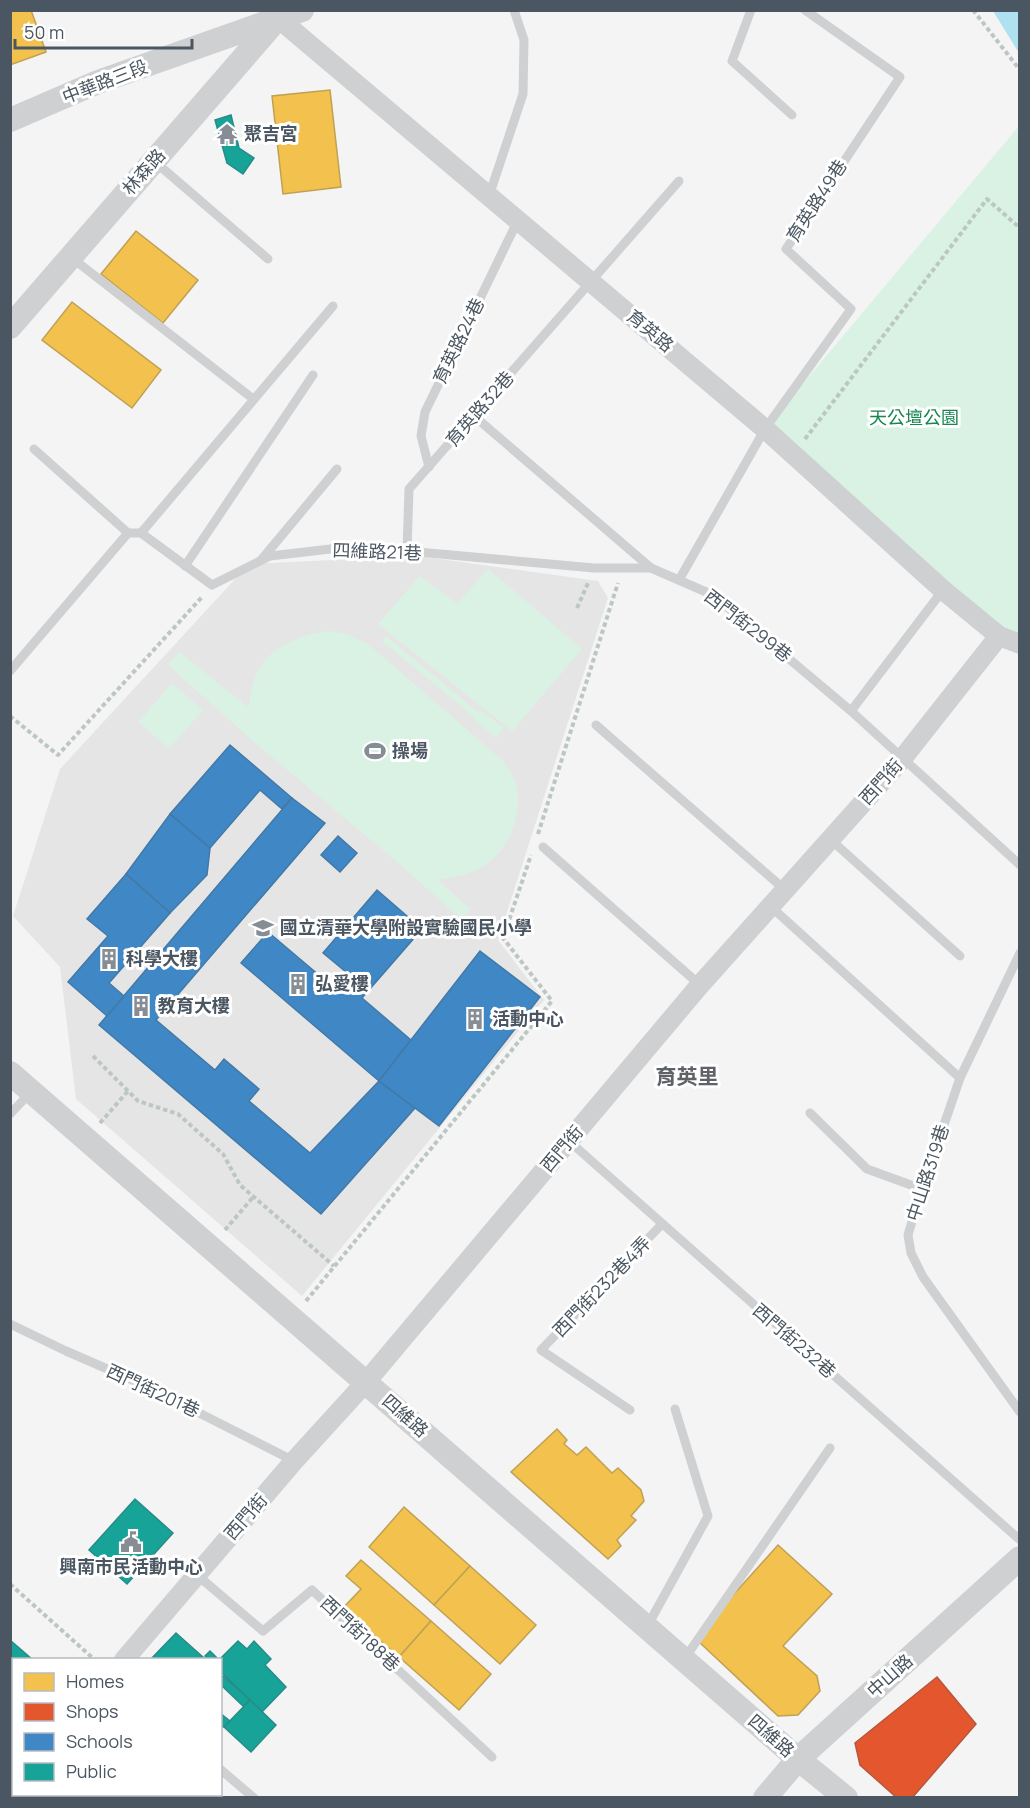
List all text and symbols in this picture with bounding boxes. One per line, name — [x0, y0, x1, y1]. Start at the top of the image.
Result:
scale bar — [15, 12, 192, 50]
text: 50 m — [24, 20, 64, 44]
street label: 中華路三段 — [58, 54, 151, 108]
place label: 聚吉宮 — [244, 121, 298, 145]
temple icon: 聚吉宮 — [215, 122, 239, 146]
street label: 林森路 — [116, 143, 170, 200]
street label: 育英路49巷 — [781, 155, 852, 246]
street label: 育英路24巷 — [427, 294, 489, 387]
street label: 育英路 — [622, 304, 679, 357]
street label: 育英路32巷 — [440, 366, 519, 451]
park label: 天公壇公園 — [869, 405, 959, 429]
street label: 四維路21巷 — [332, 537, 422, 565]
street label: 西門街299巷 — [700, 584, 797, 667]
place label: 操場 — [392, 738, 428, 762]
sports icon: 操場 — [363, 739, 387, 763]
street label: 西門街 — [853, 753, 907, 809]
place label: 國立清華大學附設實驗國民小學 — [280, 915, 532, 939]
school or university icon: 國立清華大學附設實驗國民小學 — [251, 916, 275, 940]
place label: 科學大樓 — [126, 946, 198, 970]
building icon: 科學大樓 — [97, 947, 121, 971]
place label: 弘愛樓 — [315, 971, 369, 995]
building icon: 弘愛樓 — [286, 972, 310, 996]
place label: 教育大樓 — [158, 993, 230, 1017]
building icon: 教育大樓 — [129, 994, 153, 1018]
place label: 活動中心 — [492, 1006, 564, 1030]
building icon: 活動中心 — [463, 1007, 487, 1031]
district label: 育英里 — [656, 1062, 719, 1090]
street label: 西門街 — [535, 1120, 588, 1177]
street label: 中山路319巷 — [900, 1121, 954, 1224]
street label: 西門街232巷4弄 — [547, 1231, 655, 1342]
street label: 西門街232巷 — [748, 1298, 841, 1383]
street label: 西門街201巷 — [103, 1358, 204, 1422]
street label: 四維路 — [377, 1388, 434, 1442]
street label: 西門街 — [218, 1488, 272, 1545]
public building icon: 興南市民活動中心 — [119, 1530, 143, 1554]
place label: 興南市民活動中心 — [59, 1554, 203, 1578]
street label: 西門街188巷 — [316, 1590, 405, 1676]
street label: 中山路 — [861, 1648, 917, 1702]
legend — [12, 1658, 222, 1796]
text: Homes — [66, 1669, 124, 1693]
text: Shops — [66, 1699, 118, 1723]
street label: 四維路 — [743, 1708, 800, 1762]
text: Schools — [66, 1729, 133, 1753]
text: Public — [66, 1759, 117, 1783]

